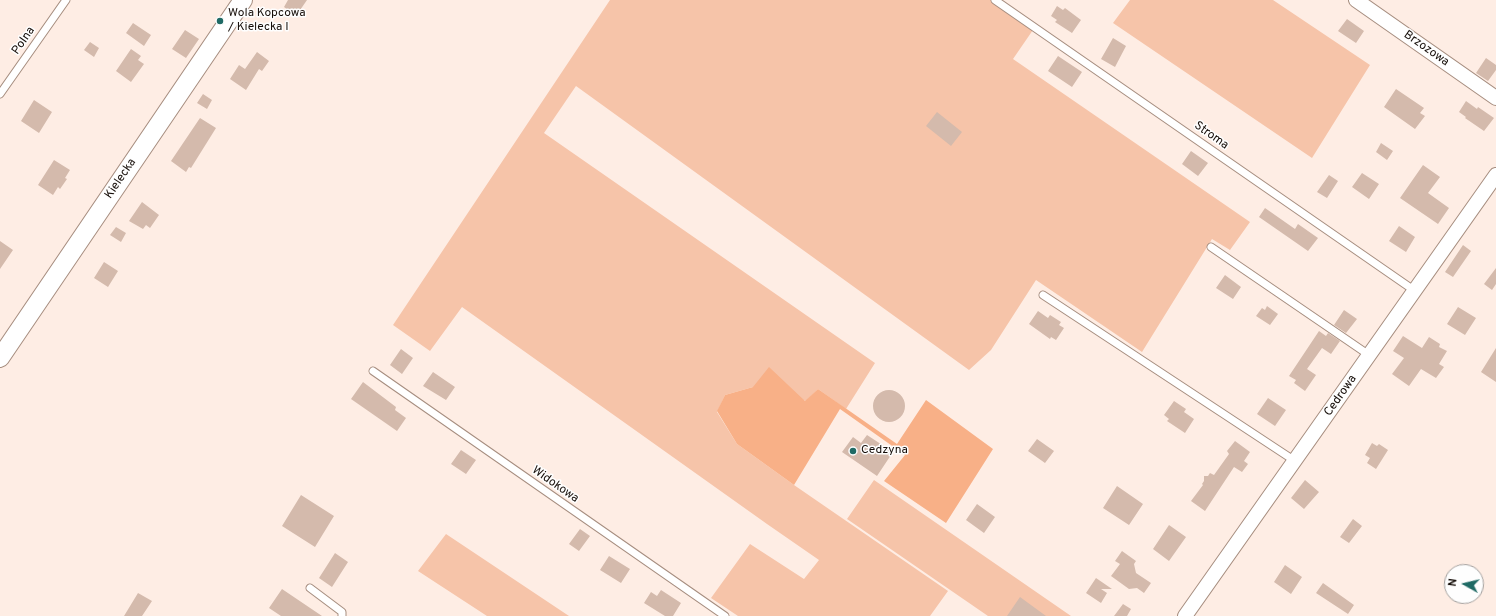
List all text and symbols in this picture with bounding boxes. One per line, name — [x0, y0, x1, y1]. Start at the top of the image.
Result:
place label: Wola Kopcowa / Kielecka I — [228, 7, 305, 35]
marker: Wola Kopcowa / Kielecka I — [215, 16, 225, 26]
street label: Polna — [9, 24, 39, 58]
street label: Brzozowa — [1400, 28, 1452, 70]
street label: Stroma — [1191, 119, 1231, 153]
street label: Kielecka — [102, 156, 140, 202]
street label: Cedrowa — [1322, 373, 1360, 419]
place label: Cedzyna — [861, 444, 908, 458]
marker: Cedzyna — [848, 446, 858, 456]
street label: Widokowa — [529, 464, 581, 506]
north arrow — [1444, 564, 1484, 604]
text: N — [1446, 578, 1461, 587]

